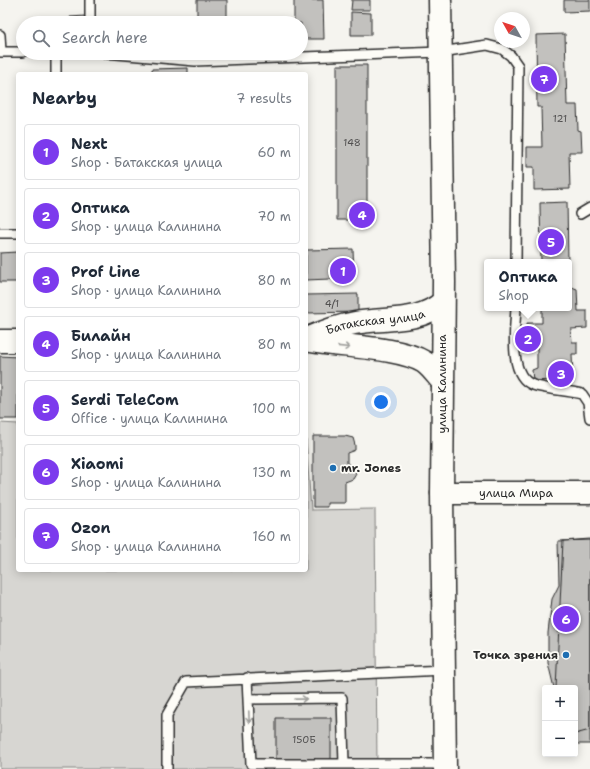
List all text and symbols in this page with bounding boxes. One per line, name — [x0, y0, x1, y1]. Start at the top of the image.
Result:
north arrow — [494, 12, 530, 48]
search box — [16, 16, 308, 60]
icon: search — [30, 27, 52, 49]
text: Search here — [62, 28, 148, 48]
pin: 7 — [531, 64, 557, 94]
text: Nearby — [32, 87, 97, 109]
text: 7 results — [236, 90, 292, 107]
house number: 121 — [553, 112, 567, 125]
text: Next — [71, 134, 108, 154]
house number: 148 — [343, 136, 361, 149]
text: 1 — [43, 144, 49, 161]
text: 60 m — [258, 144, 291, 161]
text: Shop · Батакская улица — [71, 154, 222, 171]
text: Оптика — [71, 198, 130, 218]
pin: 4 — [349, 200, 375, 230]
text: 2 — [41, 208, 51, 225]
text: 70 m — [257, 208, 291, 225]
text: Shop · улица Калинина — [71, 218, 221, 235]
pin: 5 — [538, 227, 564, 257]
pin: 1 — [330, 256, 356, 286]
popup — [484, 259, 572, 311]
text: Prof Line — [71, 262, 140, 282]
text: Оптика — [499, 267, 557, 287]
text: 3 — [41, 272, 51, 289]
text: 80 m — [257, 272, 291, 289]
text: Shop · улица Калинина — [71, 282, 221, 299]
text: Shop — [499, 287, 529, 304]
house number: 4/1 — [325, 297, 339, 310]
street label: Батакская улица — [324, 305, 428, 338]
pin: 2 — [515, 324, 541, 354]
text: Билайн — [71, 326, 131, 346]
street label: улица Калинина — [434, 334, 450, 434]
text: 4 — [41, 336, 51, 353]
text: 80 m — [257, 336, 291, 353]
one-way arrow — [337, 343, 350, 350]
text: Shop · улица Калинина — [71, 346, 221, 363]
pin: 3 — [548, 359, 574, 389]
text: Serdi TeleCom — [71, 390, 179, 410]
your location — [371, 392, 391, 412]
text: 5 — [42, 400, 50, 417]
text: 100 m — [252, 400, 291, 417]
text: Office · улица Калинина — [71, 410, 227, 427]
text: Xiaomi — [71, 454, 124, 474]
place label: mr. Jones — [341, 460, 401, 476]
marker: mr. Jones — [328, 463, 338, 473]
text: 6 — [41, 464, 51, 481]
text: 130 m — [253, 464, 291, 481]
text: Shop · улица Калинина — [71, 474, 221, 491]
street label: улица Мира — [479, 485, 554, 501]
text: Ozon — [71, 518, 111, 538]
text: 7 — [41, 528, 51, 545]
text: 160 m — [253, 528, 291, 545]
text: Shop · улица Калинина — [71, 538, 221, 555]
pin: 6 — [553, 604, 579, 634]
place label: Точка зрения — [473, 647, 558, 663]
marker: Точка зрения — [561, 650, 571, 660]
map controls — [542, 685, 578, 757]
button: + — [542, 685, 578, 721]
one-way arrow — [294, 695, 307, 703]
one-way arrow — [245, 710, 253, 723]
button: − — [542, 721, 578, 757]
house number: 150Б — [292, 733, 316, 746]

